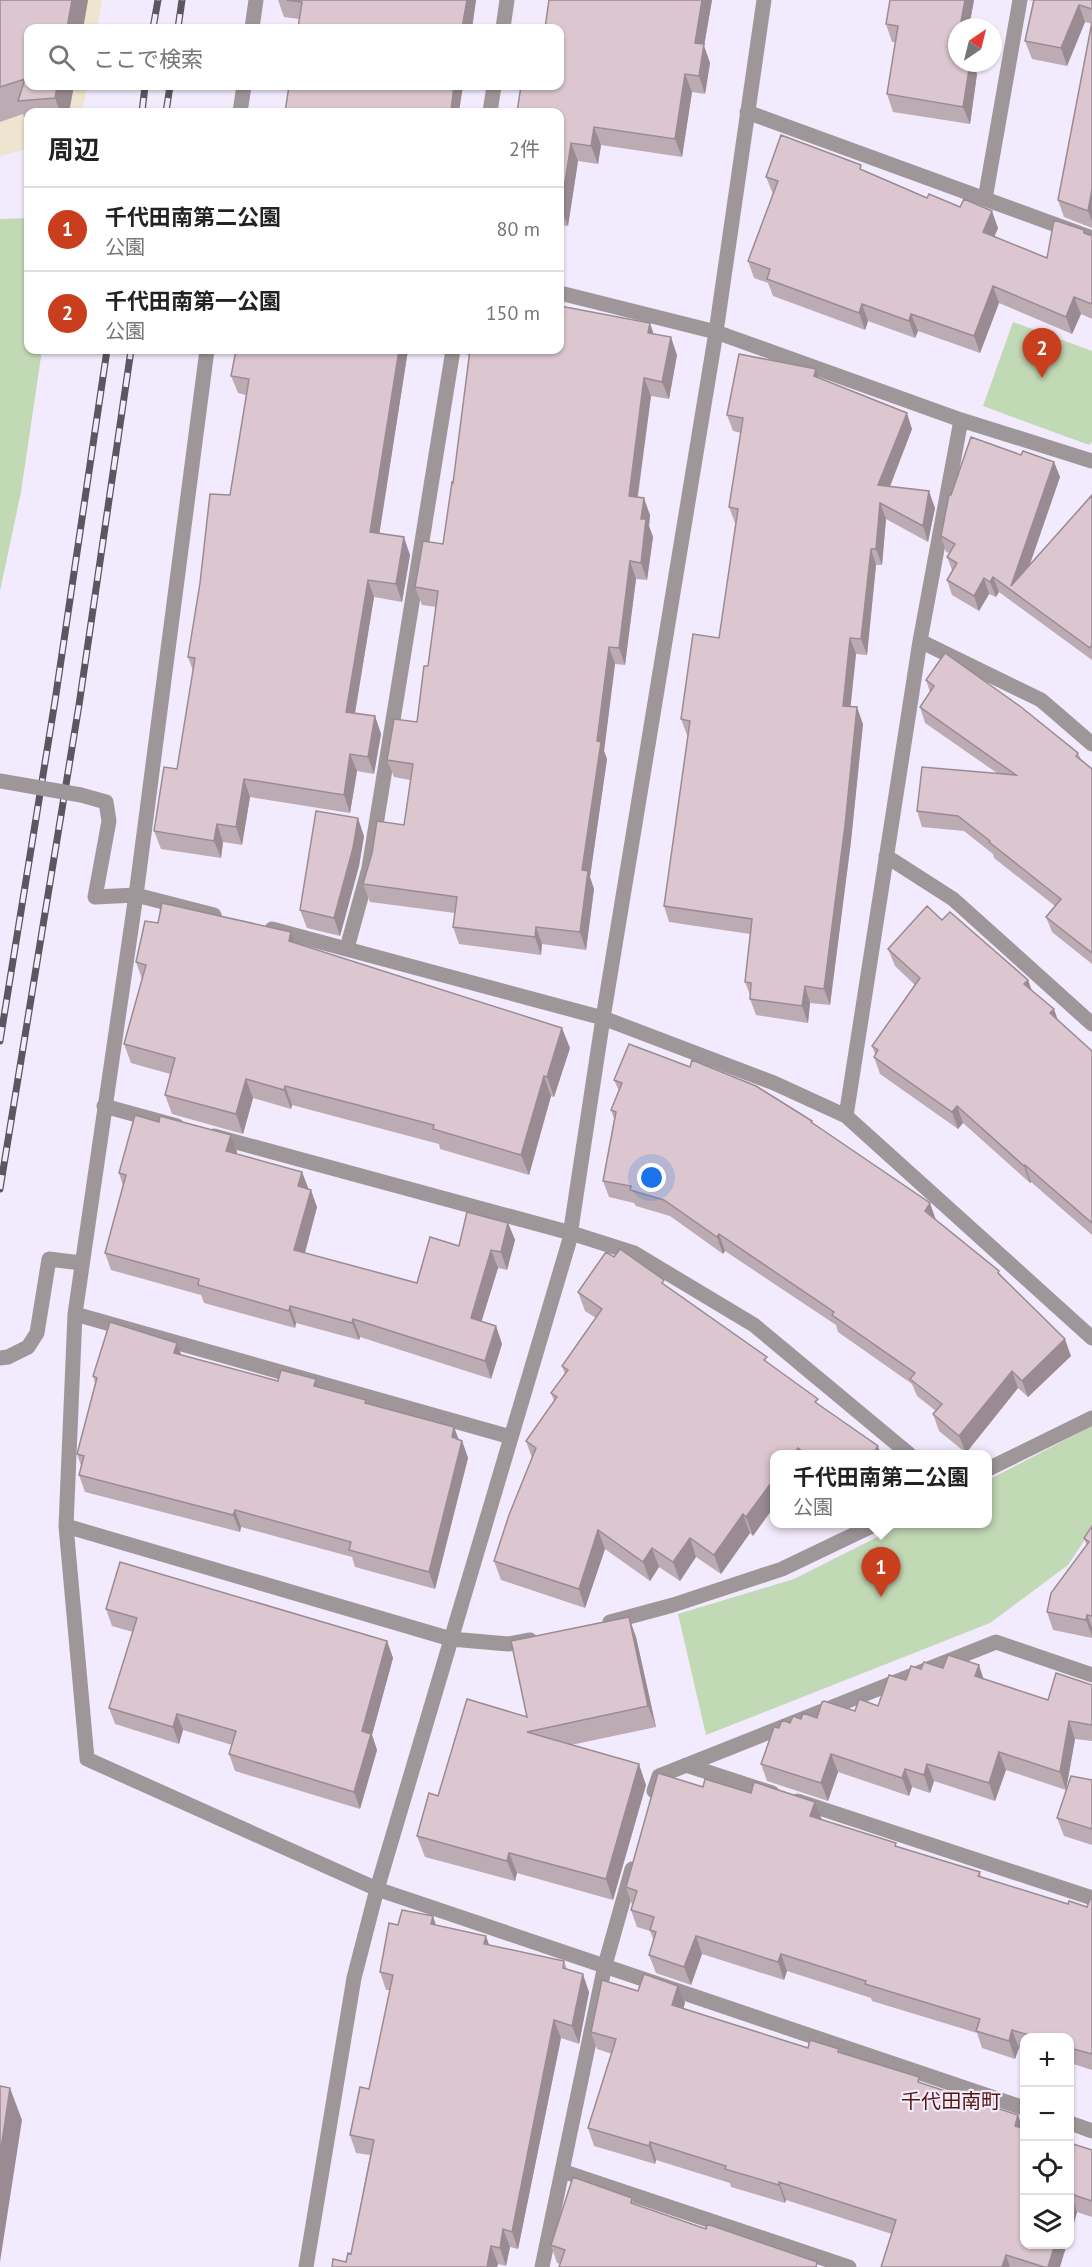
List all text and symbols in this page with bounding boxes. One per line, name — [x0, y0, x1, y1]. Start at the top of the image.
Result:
north arrow — [948, 18, 1002, 72]
search box — [24, 24, 564, 90]
icon: search — [45, 41, 78, 74]
text: ここで検索 — [93, 45, 203, 73]
text: 周辺 — [48, 133, 100, 166]
text: 2件 — [509, 136, 540, 162]
text: 千代田南第二公園 — [105, 203, 281, 231]
text: 1 — [62, 216, 73, 242]
text: 80 m — [497, 216, 540, 242]
text: 公園 — [105, 234, 145, 260]
text: 千代田南第一公園 — [105, 287, 281, 315]
text: 2 — [62, 300, 73, 326]
text: 150 m — [486, 300, 540, 326]
text: 公園 — [105, 318, 145, 344]
pin: 2 — [1022, 328, 1062, 378]
your location — [637, 1163, 666, 1192]
popup — [770, 1450, 992, 1528]
text: 千代田南第二公園 — [793, 1463, 969, 1491]
text: 公園 — [793, 1494, 833, 1520]
pin: 1 — [862, 1548, 900, 1597]
map controls — [1020, 2033, 1074, 2249]
button: + — [1020, 2033, 1074, 2087]
button: − — [1020, 2087, 1074, 2141]
district label: 千代田南町 — [901, 2088, 1001, 2114]
button: locate — [1020, 2141, 1074, 2195]
button: layers — [1020, 2195, 1074, 2249]

